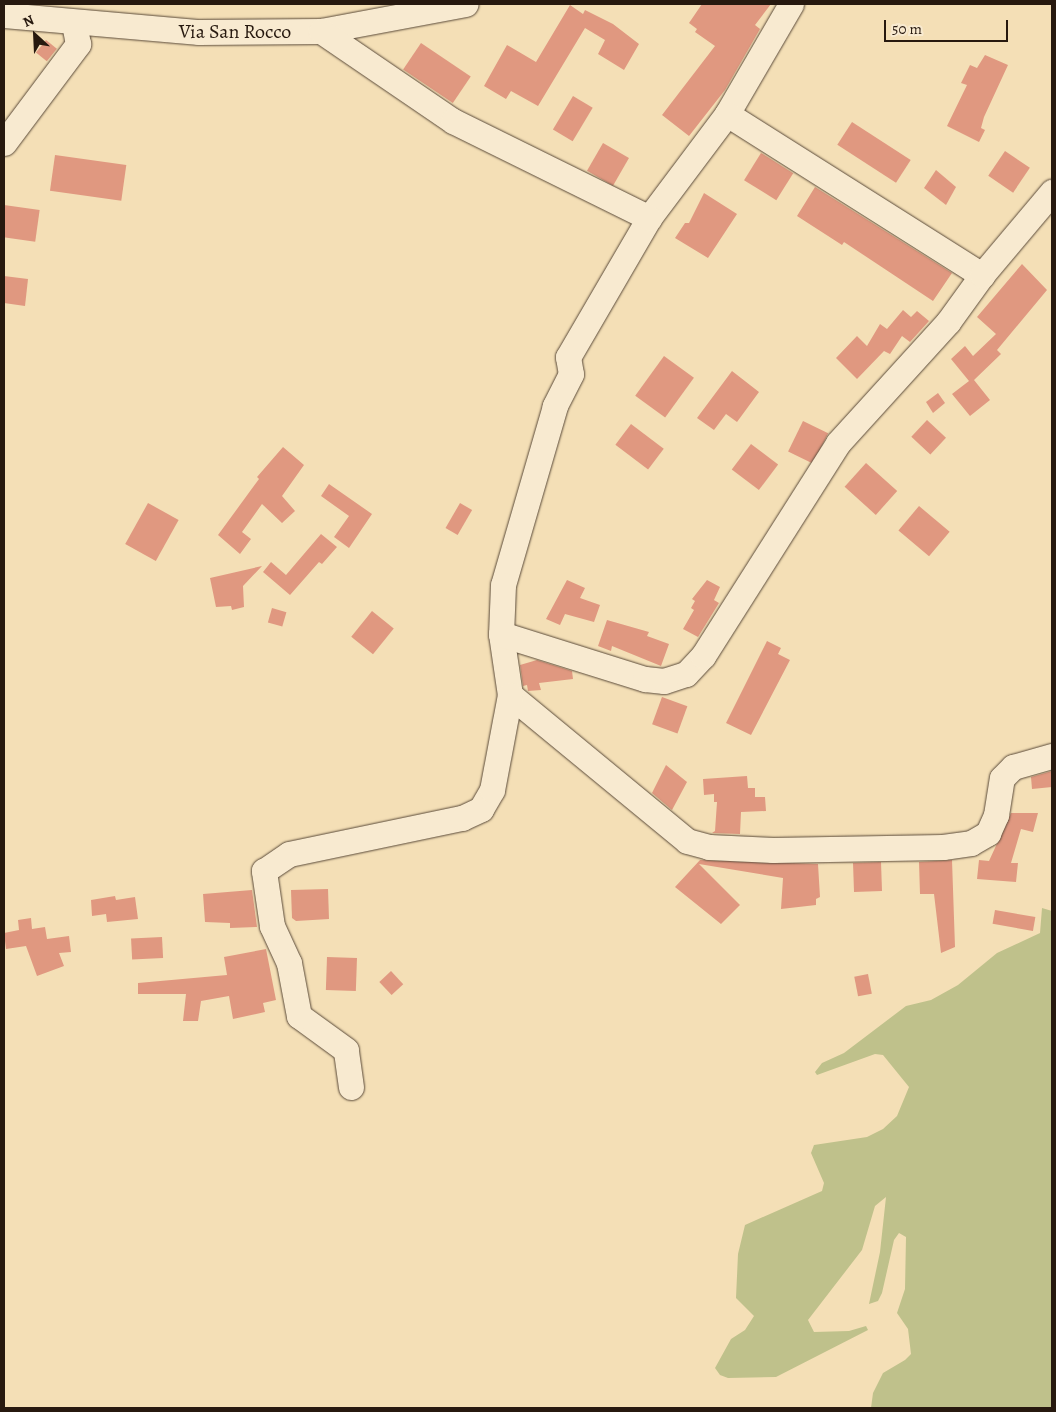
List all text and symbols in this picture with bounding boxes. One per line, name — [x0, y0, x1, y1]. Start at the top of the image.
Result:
north arrow — [10, 10, 60, 60]
text: N — [20, 10, 37, 32]
scale bar — [886, 10, 1010, 42]
street label: Via San Rocco — [179, 19, 291, 43]
text: 50 m — [892, 19, 922, 39]

